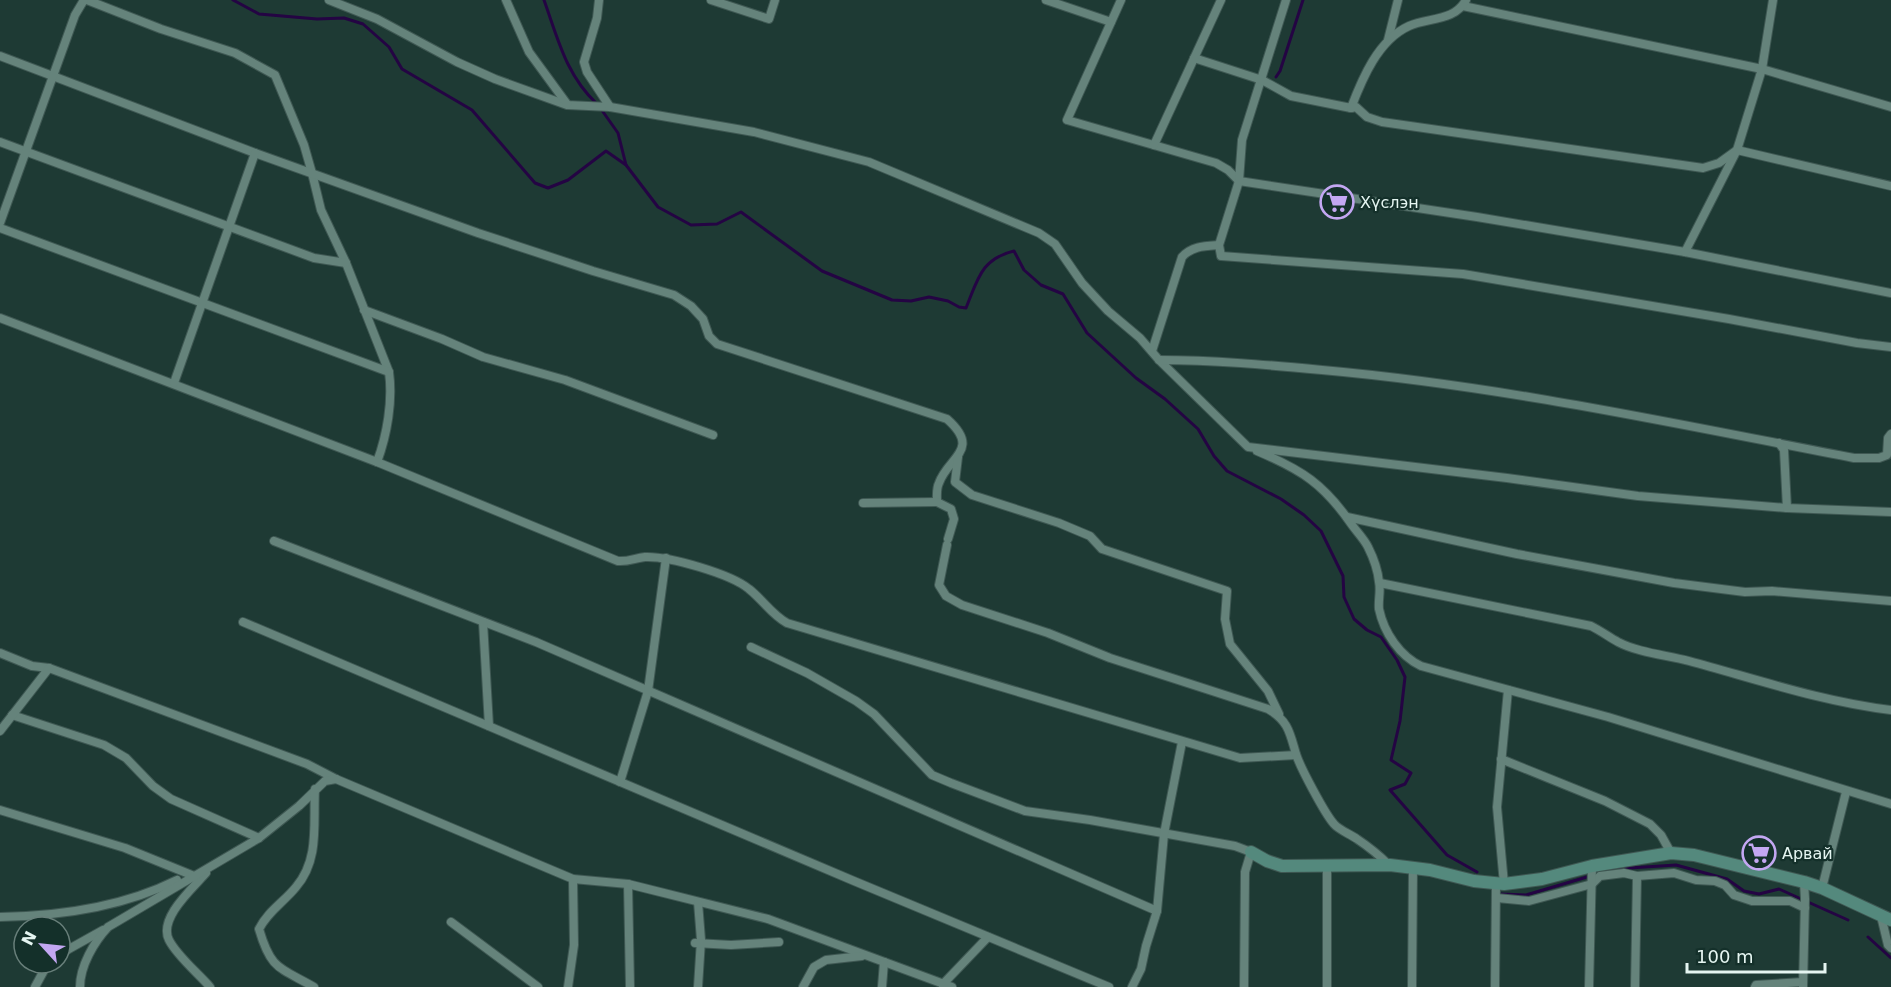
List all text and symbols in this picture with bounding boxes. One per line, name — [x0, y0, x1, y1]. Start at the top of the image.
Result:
supermarket icon: Хүслэн — [1319, 184, 1355, 220]
place label: Хүслэн — [1360, 193, 1419, 212]
supermarket icon: Арвай — [1741, 835, 1777, 871]
place label: Арвай — [1782, 844, 1833, 863]
north arrow — [12, 915, 72, 975]
text: N — [18, 928, 41, 949]
scale bar — [1687, 936, 1825, 974]
text: 100 m — [1696, 946, 1754, 967]

